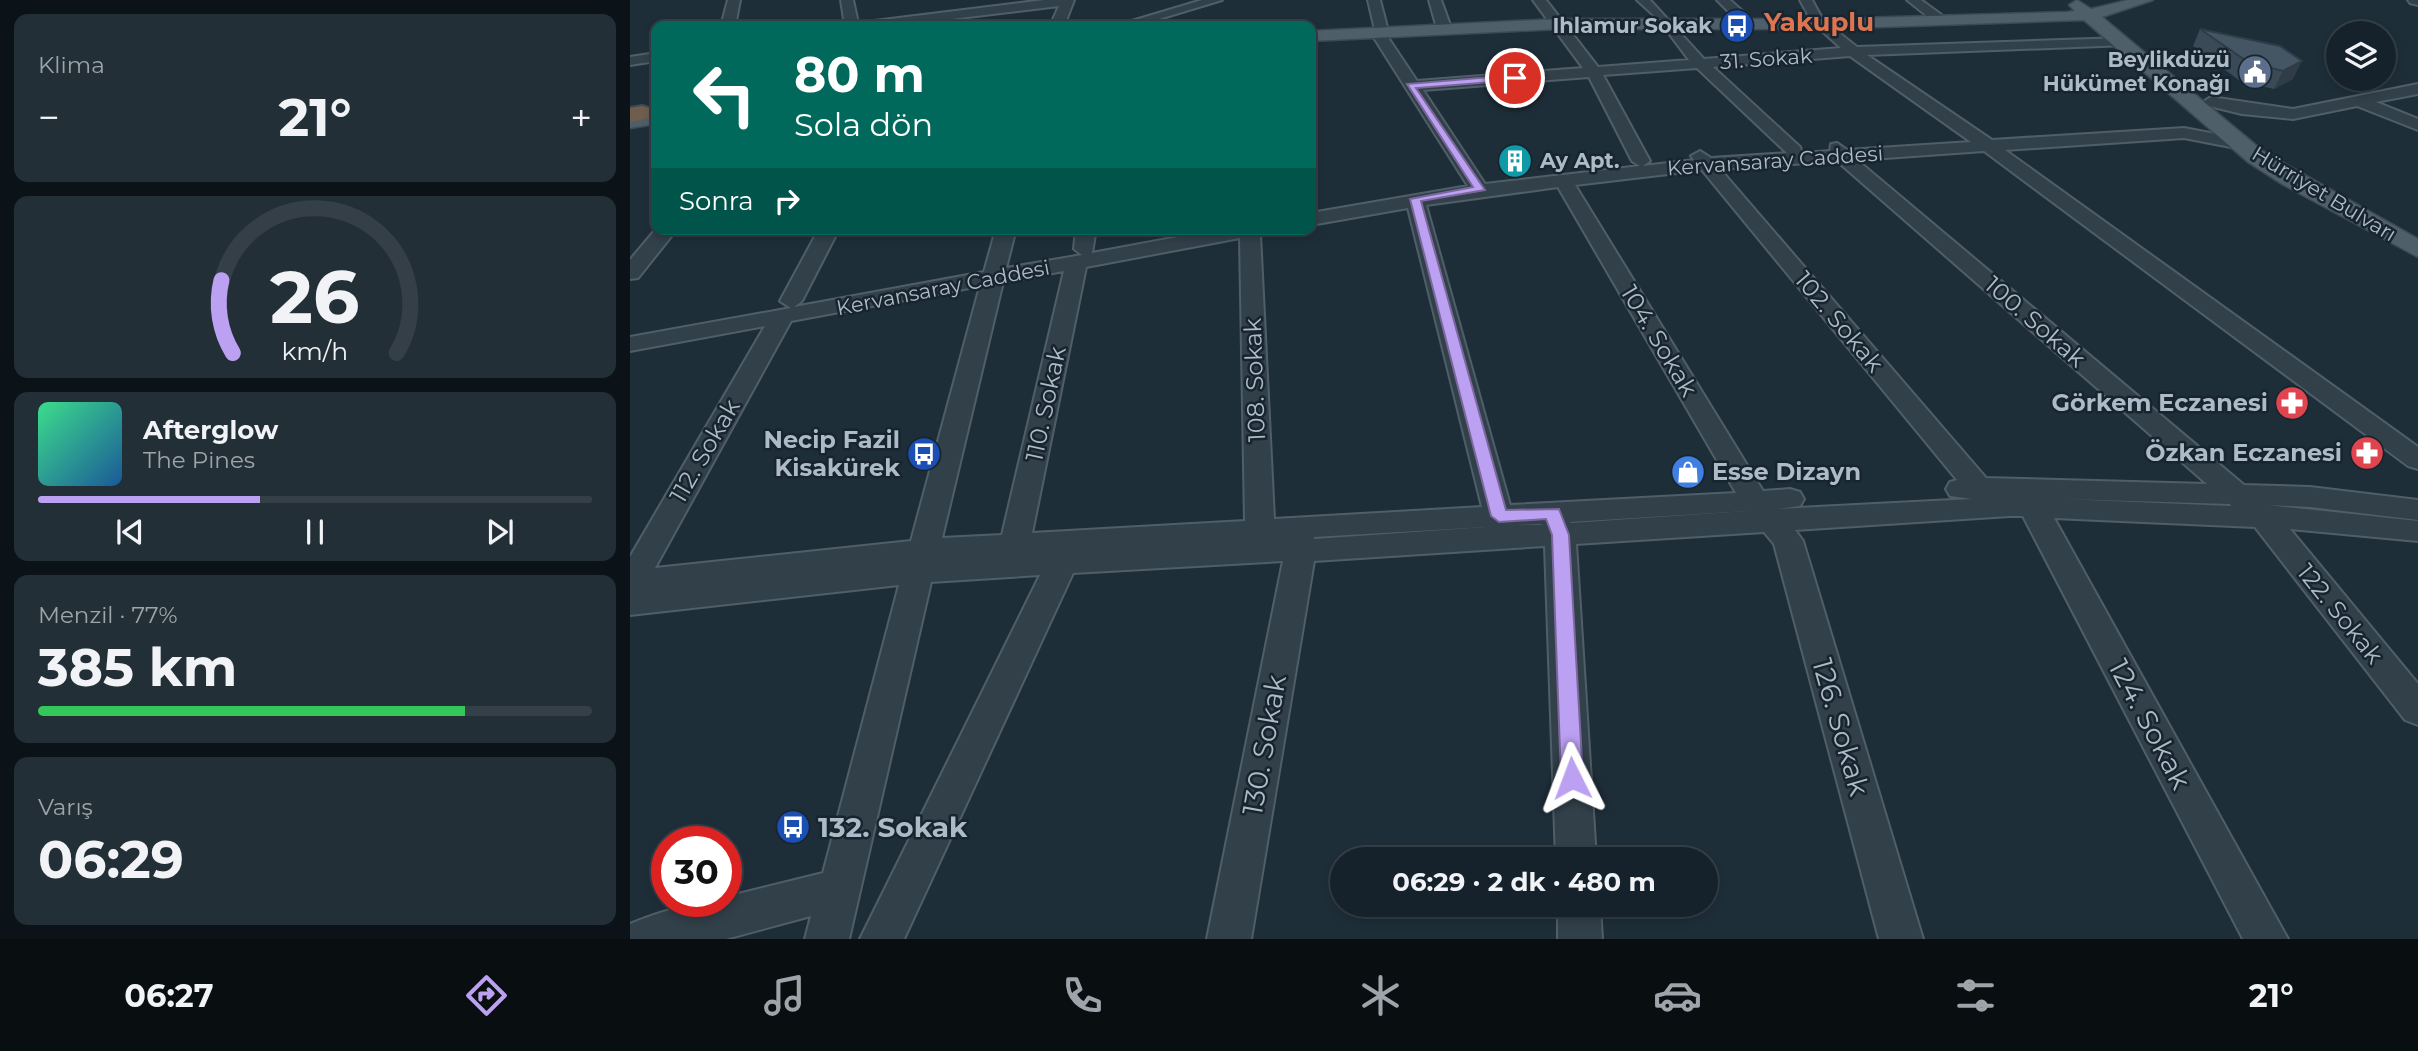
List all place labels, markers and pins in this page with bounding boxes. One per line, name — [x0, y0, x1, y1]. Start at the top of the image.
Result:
bus stop icon: Ihlamur Sokak — [1718, 7, 1756, 45]
place label: Ihlamur Sokak — [1552, 13, 1712, 38]
place label: Beylikdüzü Hükümet Konağı — [2043, 47, 2230, 96]
pin — [1485, 48, 1545, 108]
public building icon: Beylikdüzü Hükümet Konağı — [2236, 53, 2274, 91]
building icon: Ay Apt. — [1496, 142, 1534, 180]
place label: Ay Apt. — [1539, 148, 1619, 173]
pharmacy icon: Görkem Eczanesi — [2273, 384, 2311, 422]
place label: Görkem Eczanesi — [2051, 388, 2268, 417]
place label: Necip Fazil Kisakürek — [764, 425, 900, 482]
pharmacy icon: Özkan Eczanesi — [2348, 434, 2386, 472]
bus stop icon: Necip Fazil Kisakürek — [905, 435, 943, 473]
place label: Özkan Eczanesi — [2145, 438, 2342, 467]
shop icon: Esse Dizayn — [1669, 453, 1707, 491]
place label: Esse Dizayn — [1712, 457, 1861, 486]
bus stop icon: 132. Sokak — [774, 808, 812, 846]
place label: 132. Sokak — [818, 810, 968, 844]

